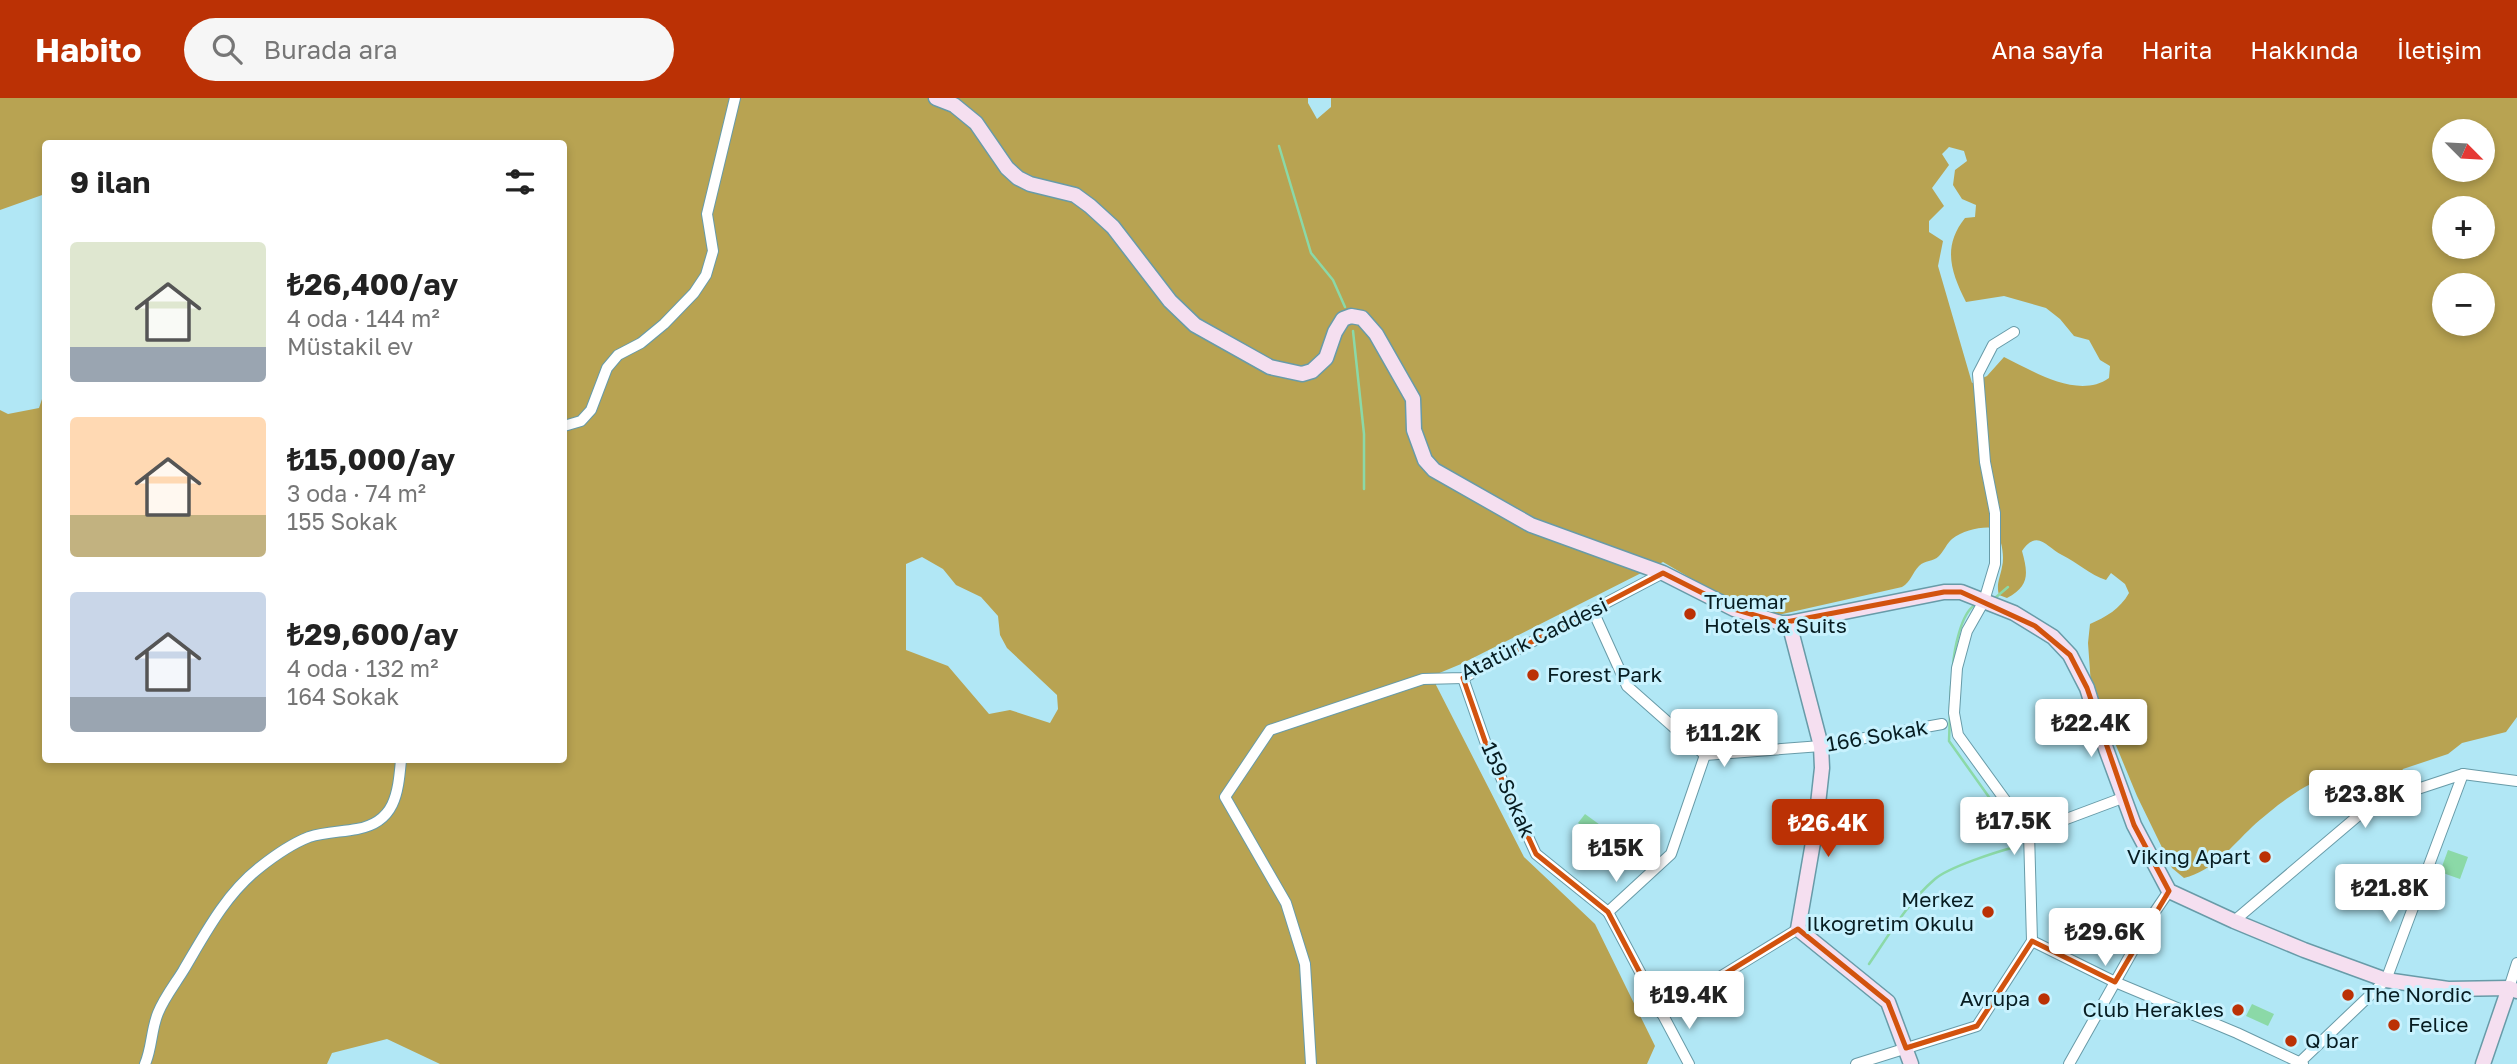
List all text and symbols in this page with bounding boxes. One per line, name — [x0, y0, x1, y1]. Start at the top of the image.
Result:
search box — [184, 18, 674, 81]
text: Habito — [35, 30, 142, 69]
icon: search — [208, 30, 246, 68]
text: Burada ara — [264, 34, 398, 65]
text: Ana sayfa — [1992, 35, 2103, 64]
text: Harita — [2141, 35, 2212, 64]
text: Hakkında — [2250, 35, 2359, 64]
text: İletişim — [2397, 35, 2482, 64]
north arrow — [2432, 119, 2496, 182]
map controls — [2432, 119, 2495, 336]
icon: filters — [501, 163, 539, 201]
text: 9 ilan — [70, 164, 150, 200]
button: + — [2432, 196, 2495, 259]
text: ₺26,400/ay — [287, 266, 458, 302]
icon: home — [126, 270, 210, 354]
button: − — [2432, 273, 2495, 336]
text: 4 oda · 144 m² — [287, 304, 440, 332]
text: Müstakil ev — [287, 332, 413, 360]
text: ₺15,000/ay — [287, 441, 455, 477]
icon: home — [126, 445, 210, 529]
text: 3 oda · 74 m² — [287, 479, 426, 507]
text: 155 Sokak — [287, 507, 398, 535]
place label: Truemar Hotels & Suits — [1704, 588, 1847, 638]
street label: Atatürk Caddesi — [1456, 591, 1611, 685]
marker: Truemar Hotels & Suits — [1682, 606, 1698, 622]
text: ₺29,600/ay — [287, 616, 459, 652]
icon: home — [126, 620, 210, 704]
text: 4 oda · 132 m² — [287, 654, 438, 682]
place label: Forest Park — [1547, 661, 1662, 687]
marker: Forest Park — [1525, 667, 1541, 683]
text: 164 Sokak — [287, 682, 399, 710]
pin: ₺22.4K — [2034, 700, 2148, 759]
text: ₺22.4K — [2051, 708, 2131, 736]
pin: ₺11.2K — [1667, 710, 1781, 769]
street label: 166 Sokak — [1824, 713, 1930, 757]
text: ₺11.2K — [1687, 718, 1761, 746]
street label: 159 Sokak — [1476, 738, 1542, 841]
pin: ₺23.8K — [2308, 770, 2422, 830]
text: ₺23.8K — [2325, 779, 2405, 807]
pin: ₺17.5K — [1957, 798, 2071, 857]
pin: ₺26.4K — [1771, 800, 1885, 859]
text: ₺17.5K — [1976, 806, 2052, 834]
text: ₺26.4K — [1788, 808, 1868, 836]
pin: ₺15K — [1575, 824, 1657, 884]
text: ₺15K — [1588, 833, 1644, 861]
place label: Viking Apart — [2127, 843, 2251, 869]
marker: Viking Apart — [2257, 849, 2273, 865]
pin: ₺21.8K — [2333, 864, 2447, 924]
text: ₺21.8K — [2351, 873, 2429, 901]
place label: Merkez Ilkogretim Okulu — [1806, 886, 1974, 936]
marker: Merkez Ilkogretim Okulu — [1980, 904, 1996, 920]
pin: ₺29.6K — [2048, 908, 2162, 968]
text: ₺29.6K — [2065, 917, 2145, 945]
pin: ₺19.4K — [1632, 972, 1746, 1031]
text: ₺19.4K — [1650, 980, 1728, 1008]
place label: The Nordic — [2362, 981, 2472, 1007]
place label: Avrupa — [1960, 985, 2030, 1011]
marker: The Nordic — [2340, 987, 2356, 1003]
marker: Avrupa — [2036, 991, 2052, 1007]
place label: Club Herakles — [2082, 996, 2224, 1022]
marker: Club Herakles — [2230, 1002, 2246, 1018]
place label: Felice — [2408, 1011, 2468, 1037]
marker: Felice — [2386, 1017, 2402, 1033]
place label: Q bar — [2305, 1027, 2359, 1053]
marker: Q bar — [2283, 1033, 2299, 1049]

